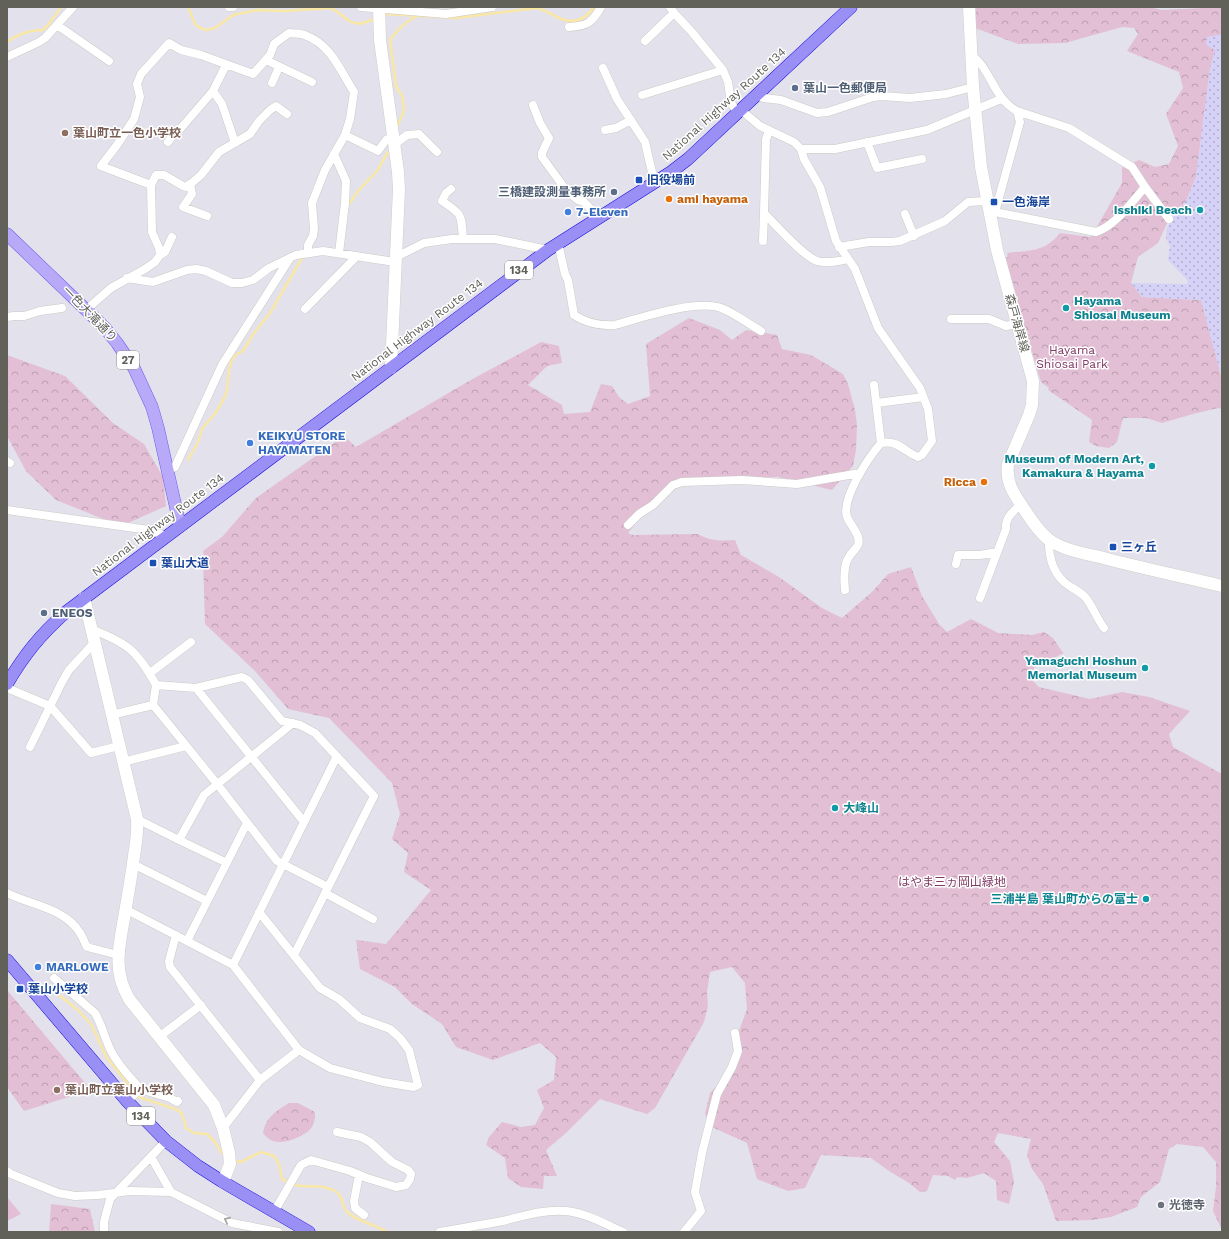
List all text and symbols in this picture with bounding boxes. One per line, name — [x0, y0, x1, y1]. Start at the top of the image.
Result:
street label: National Highway Route 134 — [659, 45, 789, 163]
place label: 葉山一色郵便局 — [803, 81, 887, 95]
marker: 葉山一色郵便局 — [790, 83, 800, 93]
place label: 葉山町立一色小学校 — [73, 126, 181, 140]
marker: 葉山町立一色小学校 — [60, 128, 70, 138]
place label: 旧役場前 — [647, 173, 695, 187]
marker: 旧役場前 — [634, 175, 644, 185]
place label: 三橋建設測量事務所 — [498, 185, 606, 199]
marker: 三橋建設測量事務所 — [609, 187, 619, 197]
place label: ami hayama — [677, 192, 748, 206]
marker: ami hayama — [664, 194, 674, 204]
place label: 一色海岸 — [1002, 195, 1050, 209]
marker: 一色海岸 — [989, 197, 999, 207]
place label: Isshiki Beach — [1114, 203, 1192, 217]
place label: 7-Eleven — [576, 205, 628, 219]
marker: Isshiki Beach — [1195, 205, 1205, 215]
marker: 7-Eleven — [563, 207, 573, 217]
road number: 134 — [505, 261, 533, 279]
street label: National Highway Route 134 — [348, 276, 486, 384]
street label: 一色大滝通り — [60, 283, 120, 345]
street label: 森戸海岸線 — [1002, 292, 1032, 354]
place label: Hayama Shiosai Museum — [1074, 294, 1170, 322]
marker: Hayama Shiosai Museum — [1061, 303, 1071, 313]
park label: Hayama Shiosai Park — [1036, 343, 1108, 371]
road number: 27 — [117, 351, 139, 369]
place label: KEIKYU STORE HAYAMATEN — [258, 429, 346, 457]
marker: KEIKYU STORE HAYAMATEN — [245, 438, 255, 448]
place label: Museum of Modern Art, Kamakura & Hayama — [1005, 452, 1144, 480]
marker: Museum of Modern Art, Kamakura & Hayama — [1147, 461, 1157, 471]
street label: National Highway Route 134 — [89, 471, 227, 579]
place label: Ricca — [944, 475, 976, 489]
marker: Ricca — [979, 477, 989, 487]
place label: 三ヶ丘 — [1121, 540, 1157, 554]
marker: 三ヶ丘 — [1108, 542, 1118, 552]
place label: 葉山大道 — [161, 556, 209, 570]
marker: 葉山大道 — [148, 558, 158, 568]
place label: ENEOS — [52, 606, 93, 620]
marker: ENEOS — [39, 608, 49, 618]
place label: Yamaguchi Hoshun Memorial Museum — [1025, 654, 1137, 682]
marker: Yamaguchi Hoshun Memorial Museum — [1140, 663, 1150, 673]
place label: 大峰山 — [843, 801, 879, 815]
marker: 大峰山 — [830, 803, 840, 813]
park label: はやま三ヵ岡山緑地 — [898, 875, 1006, 889]
place label: 三浦半島 葉山町からの富士 — [991, 892, 1138, 906]
marker: 三浦半島 葉山町からの富士 — [1141, 894, 1151, 904]
place label: MARLOWE — [46, 960, 109, 974]
marker: MARLOWE — [33, 962, 43, 972]
place label: 葉山小学校 — [28, 982, 88, 996]
marker: 葉山小学校 — [15, 984, 25, 994]
place label: 葉山町立葉山小学校 — [65, 1083, 173, 1097]
marker: 葉山町立葉山小学校 — [52, 1085, 62, 1095]
road number: 134 — [127, 1107, 155, 1125]
place label: 光徳寺 — [1169, 1198, 1205, 1212]
marker: 光徳寺 — [1156, 1200, 1166, 1210]
one-way arrow — [224, 1217, 231, 1225]

